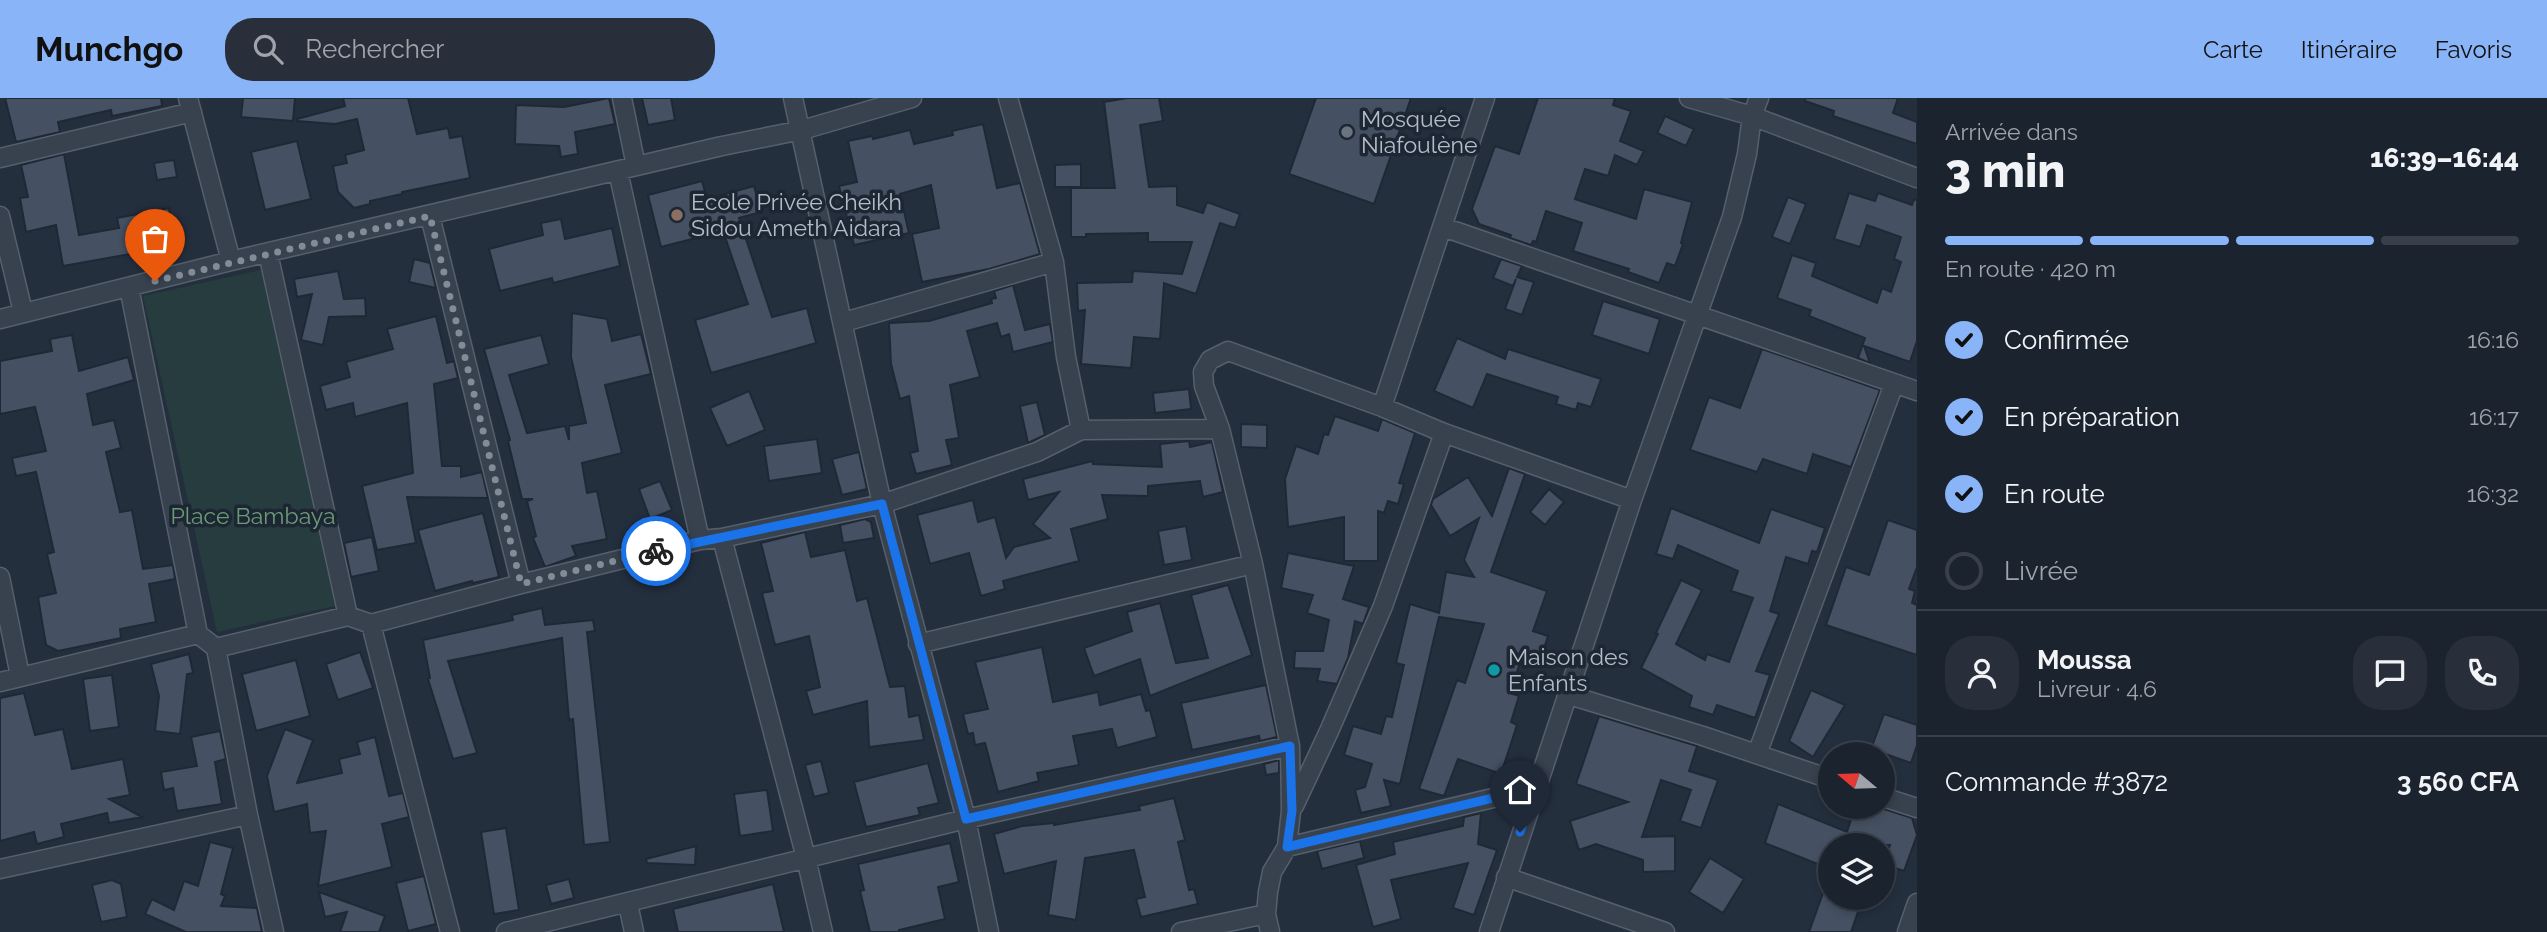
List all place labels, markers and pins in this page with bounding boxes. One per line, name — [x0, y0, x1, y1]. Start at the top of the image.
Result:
place label: Mosquée Niafoulène — [1361, 105, 1477, 158]
marker: Mosquée Niafoulène — [1339, 124, 1355, 140]
place label: Ecole Privée Cheikh Sidou Ameth Aidara — [691, 188, 902, 241]
marker: Ecole Privée Cheikh Sidou Ameth Aidara — [669, 207, 685, 223]
pin — [125, 209, 185, 281]
place label: Maison des Enfants — [1508, 643, 1629, 696]
marker: Maison des Enfants — [1486, 662, 1502, 678]
pin — [1490, 760, 1550, 832]

